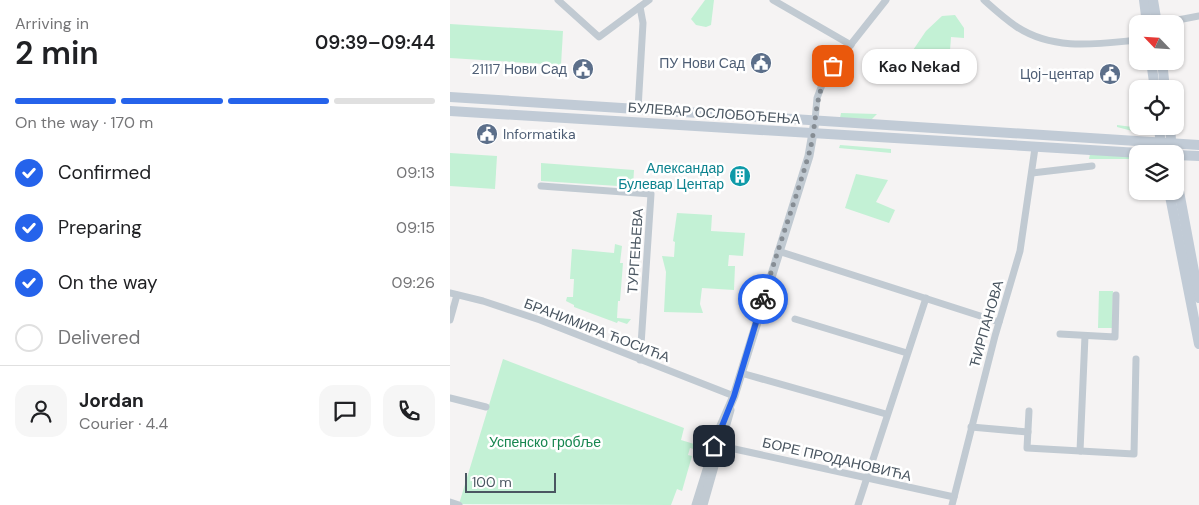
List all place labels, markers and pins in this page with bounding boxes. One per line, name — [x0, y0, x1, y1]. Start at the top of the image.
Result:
pin — [812, 45, 854, 87]
callout: Kao Nekad — [863, 48, 978, 84]
public building icon: ПУ Нови Сад — [749, 51, 773, 75]
place label: ПУ Нови Сад — [659, 54, 745, 72]
public building icon: 21117 Нови Сад — [571, 57, 595, 81]
place label: 21117 Нови Сад — [472, 60, 567, 78]
public building icon: Цој-центар — [1098, 62, 1122, 86]
place label: Цој-центар — [1020, 65, 1094, 83]
public building icon: Informatika — [475, 122, 499, 146]
place label: Informatika — [503, 125, 576, 143]
place label: Александар Булевар Центар — [618, 159, 724, 193]
building icon: Александар Булевар Центар — [728, 164, 752, 188]
pin — [693, 425, 735, 467]

